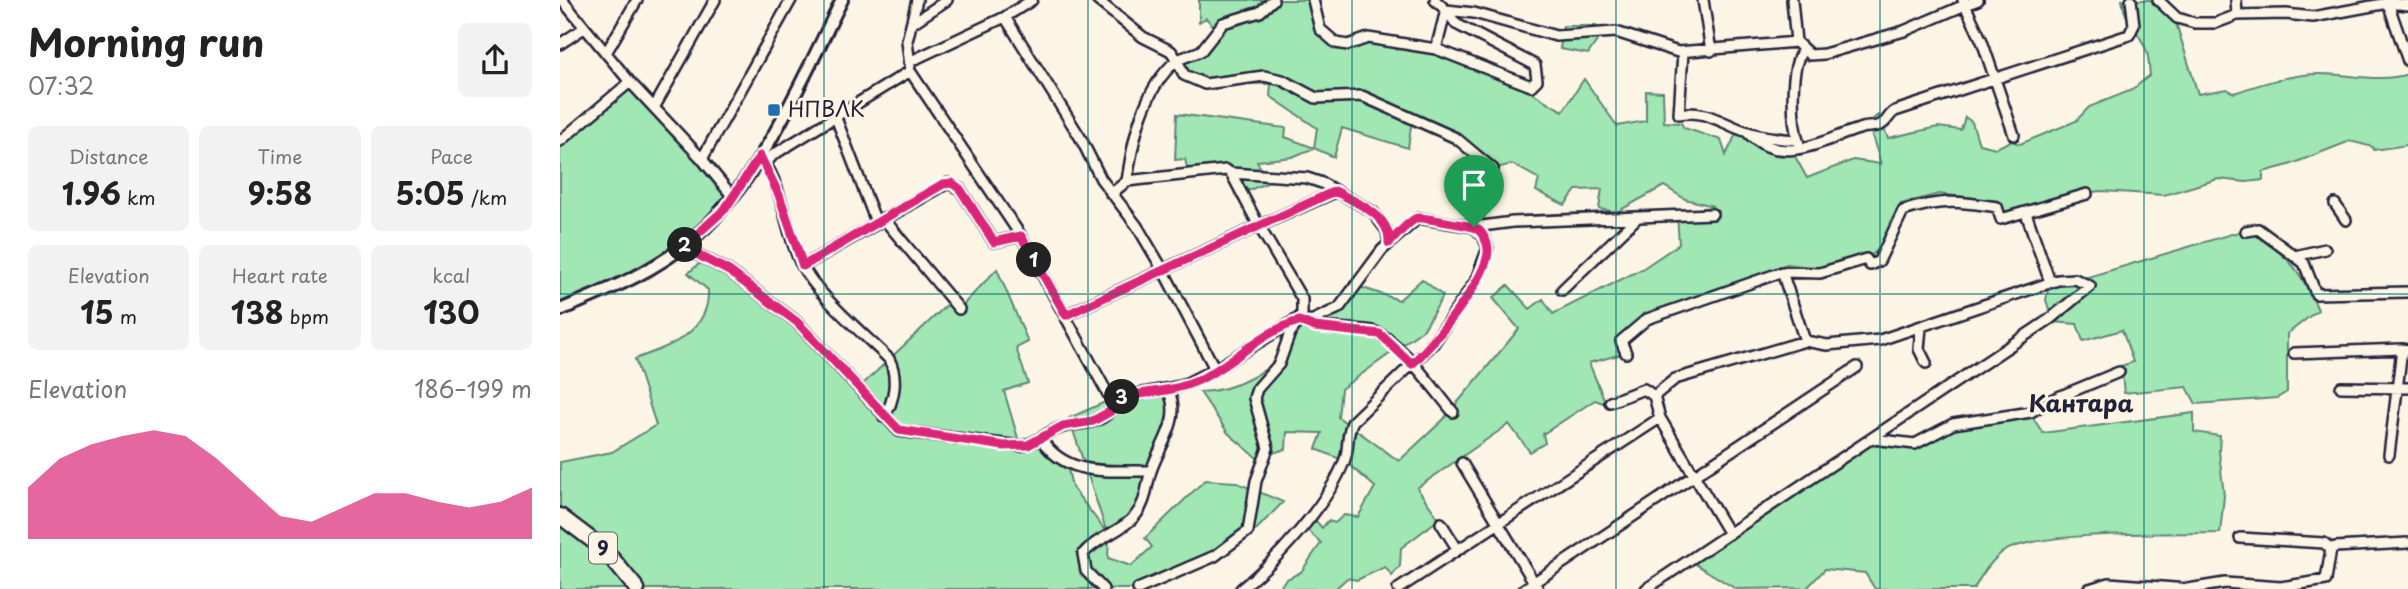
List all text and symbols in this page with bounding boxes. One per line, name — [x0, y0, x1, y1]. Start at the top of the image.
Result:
text: Morning run — [28, 13, 264, 70]
button: share — [458, 23, 532, 97]
text: 07:32 — [28, 68, 94, 103]
place label: НПВЛК — [788, 92, 865, 124]
marker: НПВЛК — [766, 102, 782, 118]
text: Distance — [69, 142, 149, 170]
text: Time — [258, 142, 302, 170]
text: Pace — [430, 142, 473, 170]
pin — [1444, 155, 1504, 227]
icon: arrive — [1455, 166, 1493, 204]
text: 1.96 — [62, 170, 121, 215]
text: 9:58 — [248, 170, 312, 215]
text: 5:05 — [395, 170, 465, 215]
text: km — [121, 183, 156, 211]
text: /km — [465, 183, 507, 211]
pin: 2 — [668, 228, 702, 262]
text: 2 — [678, 230, 691, 258]
pin: 1 — [1016, 243, 1051, 278]
text: 1 — [1029, 245, 1038, 273]
text: Elevation — [68, 261, 150, 289]
text: Heart rate — [232, 261, 328, 289]
text: kcal — [432, 261, 470, 289]
text: 15 — [80, 289, 114, 334]
text: 138 — [231, 289, 284, 334]
text: 130 — [423, 289, 479, 334]
text: m — [114, 302, 137, 330]
text: bpm — [284, 302, 329, 330]
text: Elevation — [28, 371, 127, 406]
text: 186–199 m — [414, 371, 532, 406]
pin: 3 — [1104, 380, 1140, 414]
text: 3 — [1115, 382, 1128, 410]
district label: Кантара — [2029, 385, 2133, 420]
road number: 9 — [589, 533, 617, 564]

